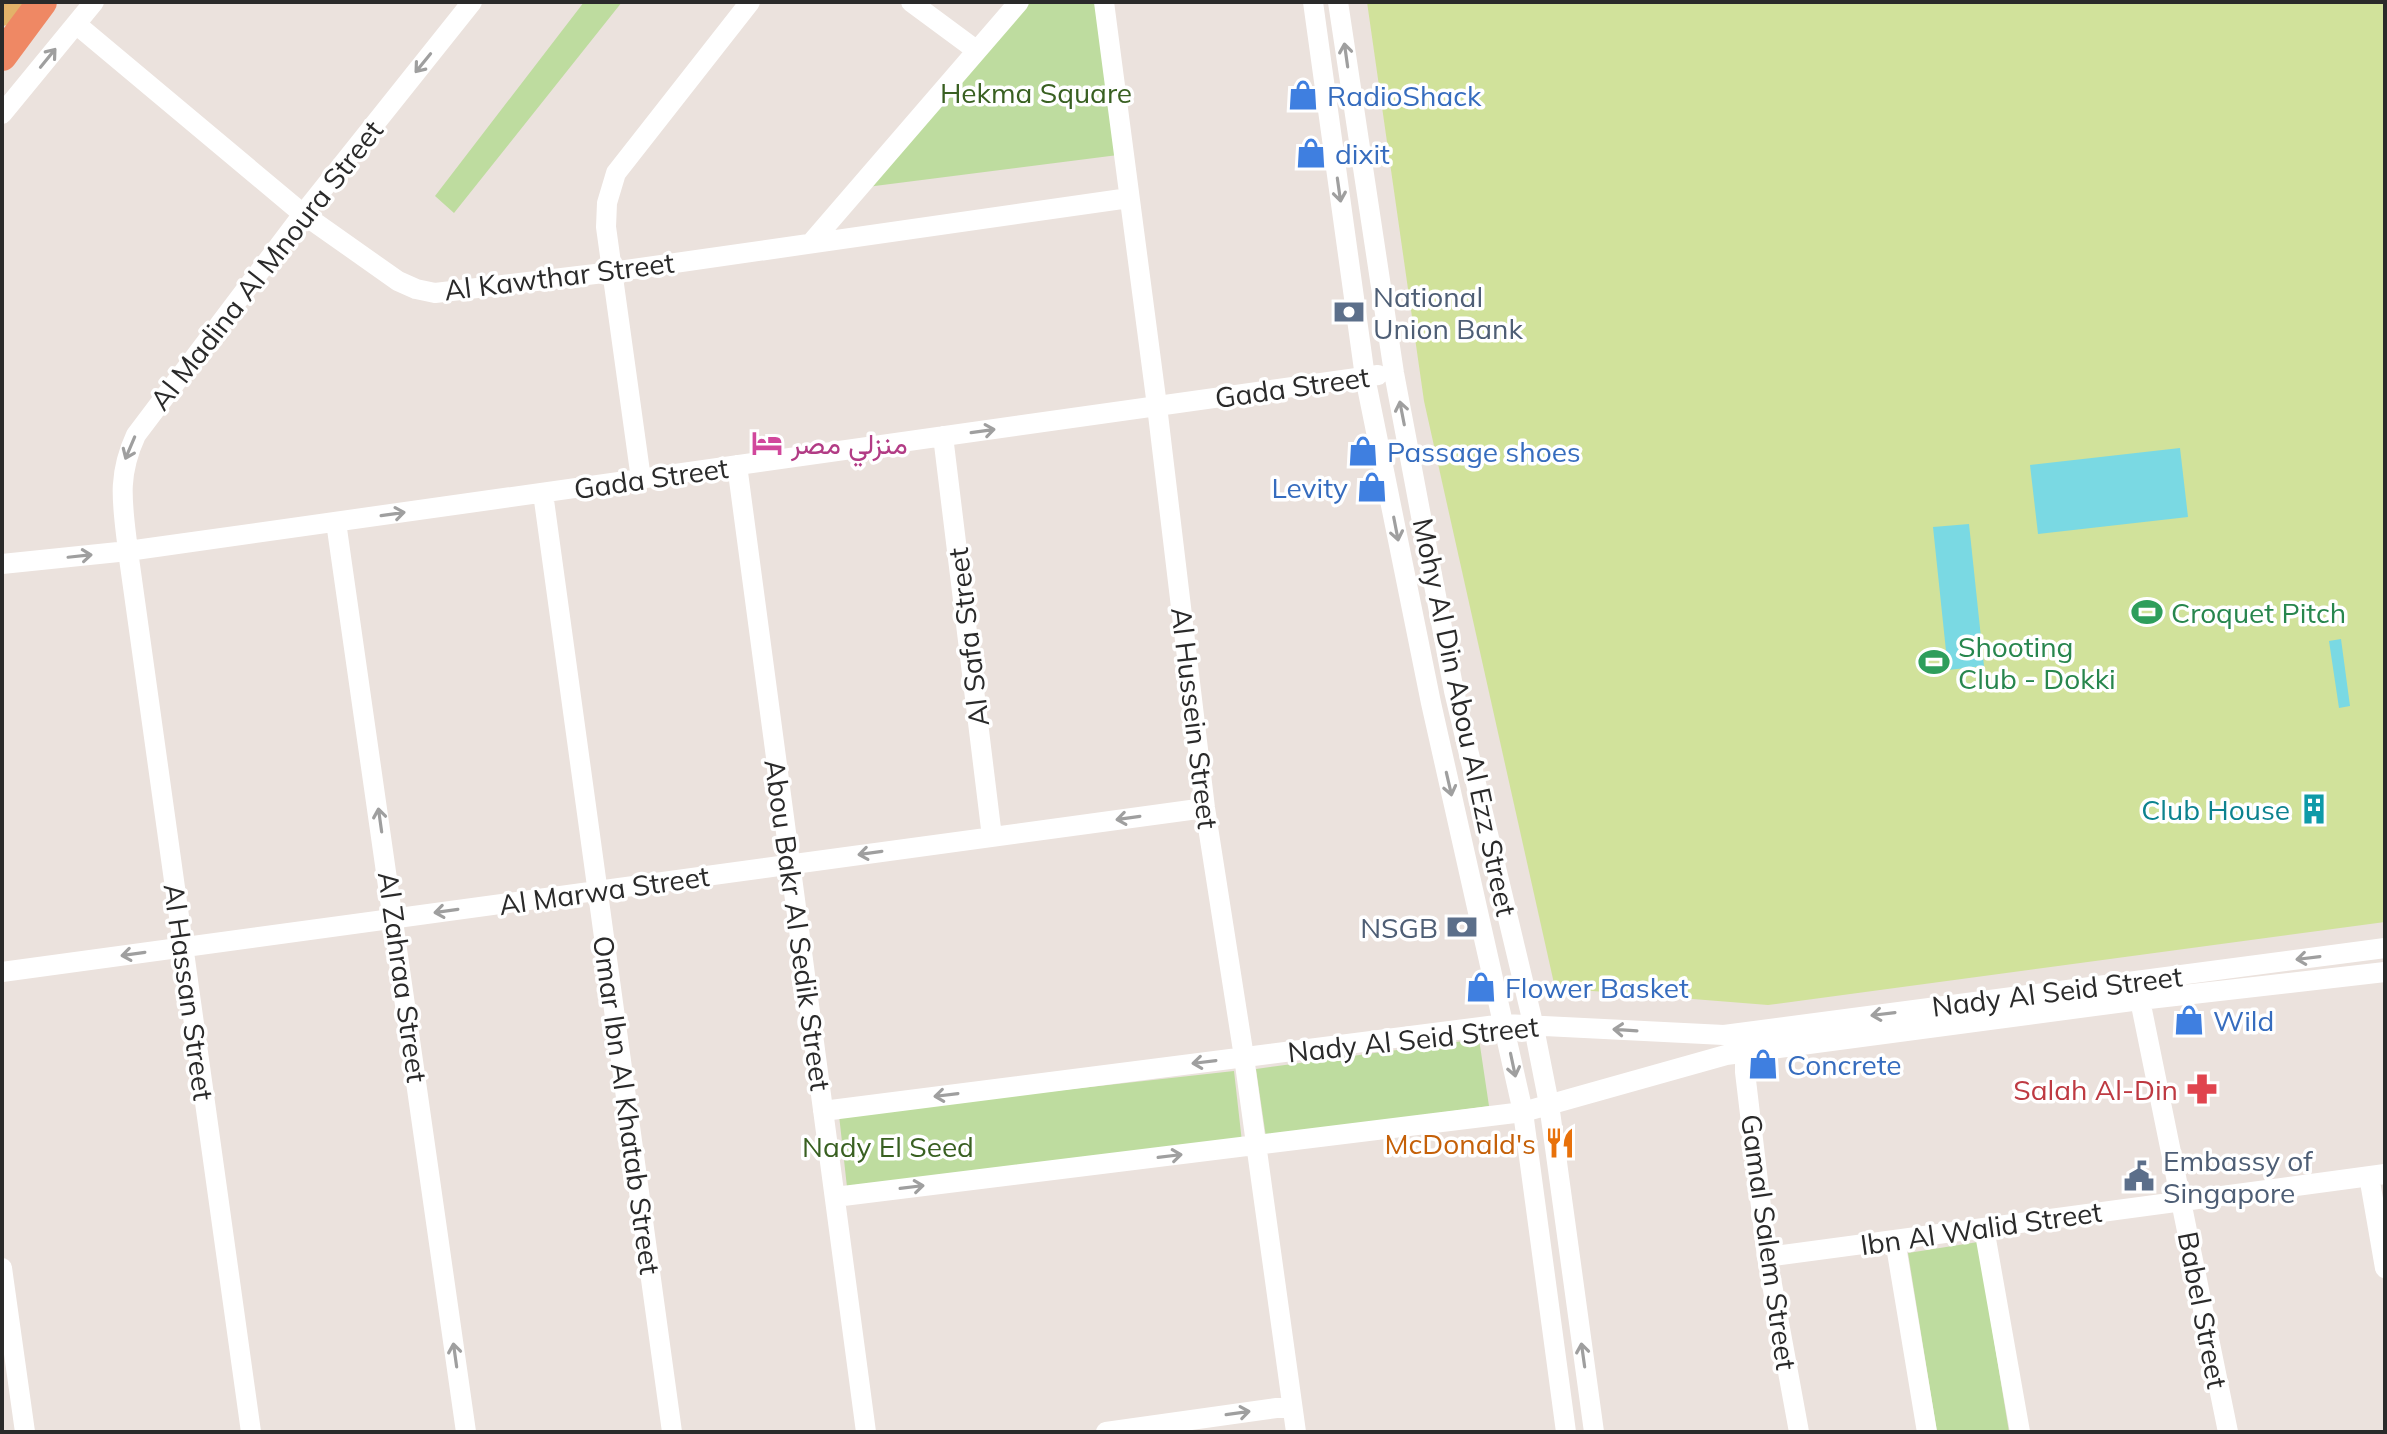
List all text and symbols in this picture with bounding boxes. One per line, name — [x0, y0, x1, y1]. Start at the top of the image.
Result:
one-way arrow — [1338, 43, 1353, 69]
one-way arrow — [39, 48, 57, 69]
one-way arrow — [414, 52, 432, 73]
park label: Hekma Square — [940, 75, 1132, 110]
shop icon: RadioShack — [1286, 78, 1320, 112]
place label: RadioShack — [1327, 78, 1482, 113]
street label: Al Madina Al Mnoura Street — [142, 113, 390, 417]
shop icon: dixit — [1294, 136, 1328, 170]
place label: dixit — [1335, 136, 1390, 171]
one-way arrow — [1332, 177, 1347, 202]
street label: Al Kawthar Street — [442, 245, 676, 307]
place label: National Union Bank — [1373, 279, 1523, 346]
bank icon: National Union Bank — [1332, 295, 1366, 329]
street label: Gada Street — [1213, 359, 1372, 415]
one-way arrow — [1393, 401, 1408, 426]
one-way arrow — [970, 423, 995, 438]
hotel icon: منزلي مصر — [750, 426, 784, 460]
place label: منزلي مصر — [790, 426, 908, 467]
shop icon: Passage shoes — [1346, 434, 1380, 468]
place label: Passage shoes — [1387, 434, 1581, 469]
one-way arrow — [122, 435, 137, 460]
street label: Gada Street — [572, 450, 731, 506]
place label: Levity — [1271, 470, 1348, 505]
shop icon: Levity — [1355, 470, 1389, 504]
one-way arrow — [380, 506, 405, 521]
street label: Mohy Al Din Abou Al Ezz Street — [1406, 515, 1524, 919]
one-way arrow — [1389, 516, 1404, 542]
street label: Al Safa Street — [940, 546, 996, 728]
one-way arrow — [66, 549, 93, 564]
sports icon: Croquet Pitch — [2130, 595, 2164, 629]
place label: Croquet Pitch — [2171, 595, 2346, 630]
street label: Al Hussein Street — [1164, 605, 1226, 831]
place label: Shooting Club - Dokki — [1958, 629, 2116, 696]
sports icon: Shooting Club - Dokki — [1917, 645, 1951, 679]
street label: Abou Bakr Al Sedik Street — [757, 757, 839, 1093]
one-way arrow — [1442, 770, 1457, 796]
place label: Club House — [2141, 792, 2290, 827]
building icon: Club House — [2297, 792, 2331, 826]
one-way arrow — [372, 808, 387, 833]
one-way arrow — [1115, 811, 1142, 826]
one-way arrow — [857, 846, 884, 861]
street label: Al Marwa Street — [497, 858, 712, 922]
street label: Al Zahraa Street — [371, 869, 435, 1085]
street label: Al Hassan Street — [156, 881, 222, 1103]
one-way arrow — [434, 904, 459, 919]
place label: NSGB — [1360, 910, 1438, 945]
bank icon: NSGB — [1445, 910, 1479, 944]
street label: Omar Ibn Al Khatab Street — [586, 933, 668, 1277]
one-way arrow — [121, 947, 146, 962]
one-way arrow — [2296, 951, 2321, 966]
street label: Nady Al Seid Street — [1930, 958, 2184, 1024]
shop icon: Flower Basket — [1464, 970, 1498, 1004]
place label: Flower Basket — [1505, 970, 1689, 1005]
shop icon: Wild — [2172, 1003, 2206, 1037]
place label: Wild — [2213, 1003, 2274, 1038]
one-way arrow — [1871, 1007, 1896, 1022]
street label: Nady Al Seid Street — [1286, 1008, 1540, 1070]
one-way arrow — [1612, 1022, 1639, 1037]
shop icon: Concrete — [1746, 1047, 1780, 1081]
place label: Concrete — [1787, 1047, 1902, 1082]
one-way arrow — [1506, 1051, 1521, 1077]
one-way arrow — [1192, 1055, 1218, 1070]
place label: Salah Al-Din — [2013, 1072, 2178, 1107]
pharmacy icon: Salah Al-Din — [2185, 1072, 2219, 1106]
one-way arrow — [934, 1088, 960, 1103]
street label: Gamal Salem Street — [1734, 1112, 1804, 1372]
place label: McDonald's — [1384, 1126, 1536, 1161]
restaurant icon: McDonald's — [1543, 1126, 1577, 1160]
park label: Nady El Seed — [802, 1129, 974, 1164]
place label: Embassy of Singapore — [2163, 1143, 2313, 1210]
one-way arrow — [1157, 1148, 1182, 1163]
public building icon: Embassy of Singapore — [2122, 1159, 2156, 1193]
one-way arrow — [898, 1180, 925, 1195]
street label: Ibn Al Walid Street — [1858, 1194, 2104, 1262]
street label: Babel Street — [2171, 1228, 2235, 1392]
one-way arrow — [1576, 1342, 1591, 1369]
one-way arrow — [447, 1343, 462, 1368]
one-way arrow — [1225, 1405, 1251, 1420]

